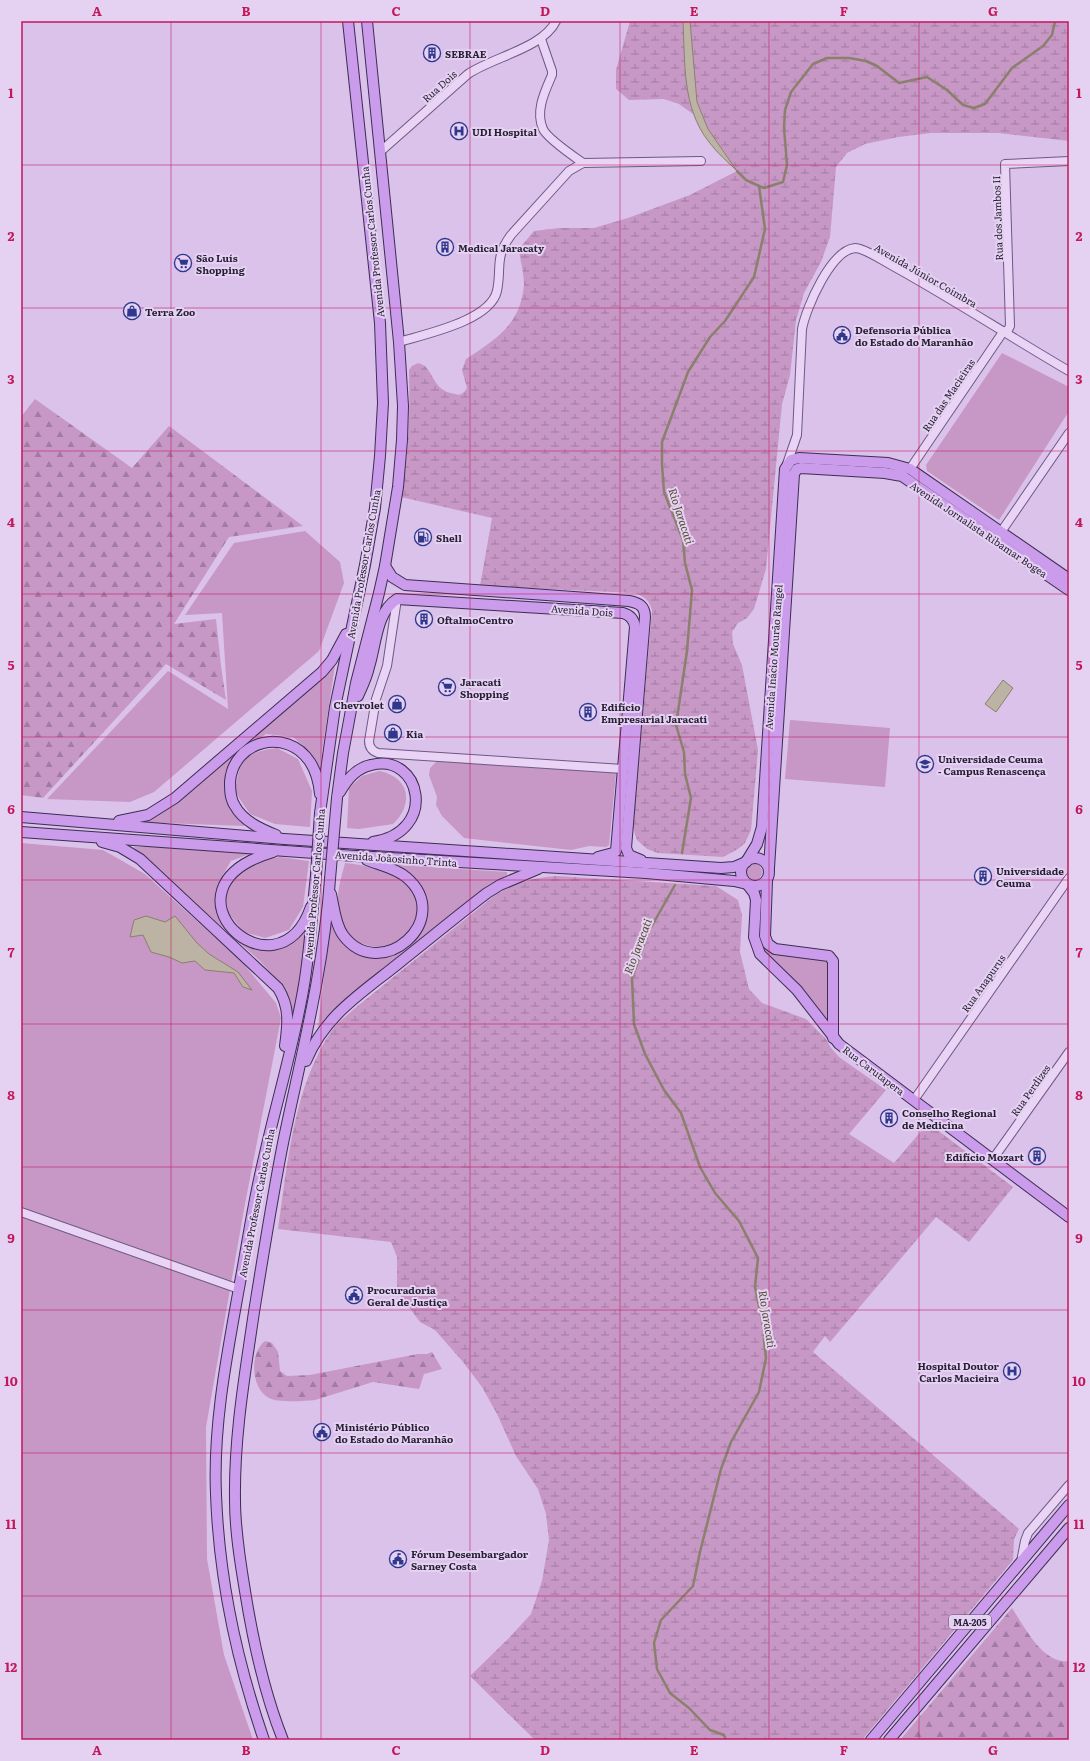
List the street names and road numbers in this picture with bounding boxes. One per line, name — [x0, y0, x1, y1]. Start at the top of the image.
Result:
street label: Rua Dois — [418, 66, 460, 106]
street label: Avenida Professor Carlos Cunha — [357, 165, 387, 318]
street label: Rua dos Jambos II — [988, 175, 1006, 261]
street label: Avenida Júnior Coimbra — [872, 239, 981, 311]
street label: Rua das Macieiras — [918, 355, 978, 434]
street label: Avenida Jornalista Ribamar Bogea — [907, 477, 1051, 581]
street label: Avenida Professor Carlos Cunha — [342, 487, 384, 640]
street label: Avenida Inácio Mourão Rangel — [760, 583, 786, 730]
street label: Avenida Dois — [551, 600, 614, 620]
street label: Avenida Professor Carlos Cunha — [300, 807, 328, 960]
street label: Avenida Joãosinho Trinta — [334, 846, 458, 870]
street label: Rua Anapurus — [957, 951, 1009, 1015]
street label: Rua Carutapera — [840, 1042, 909, 1099]
street label: Rua Perdizes — [1007, 1061, 1054, 1119]
street label: Avenida Professor Carlos Cunha — [234, 1127, 278, 1279]
road number: MA-205 — [949, 1615, 991, 1629]

